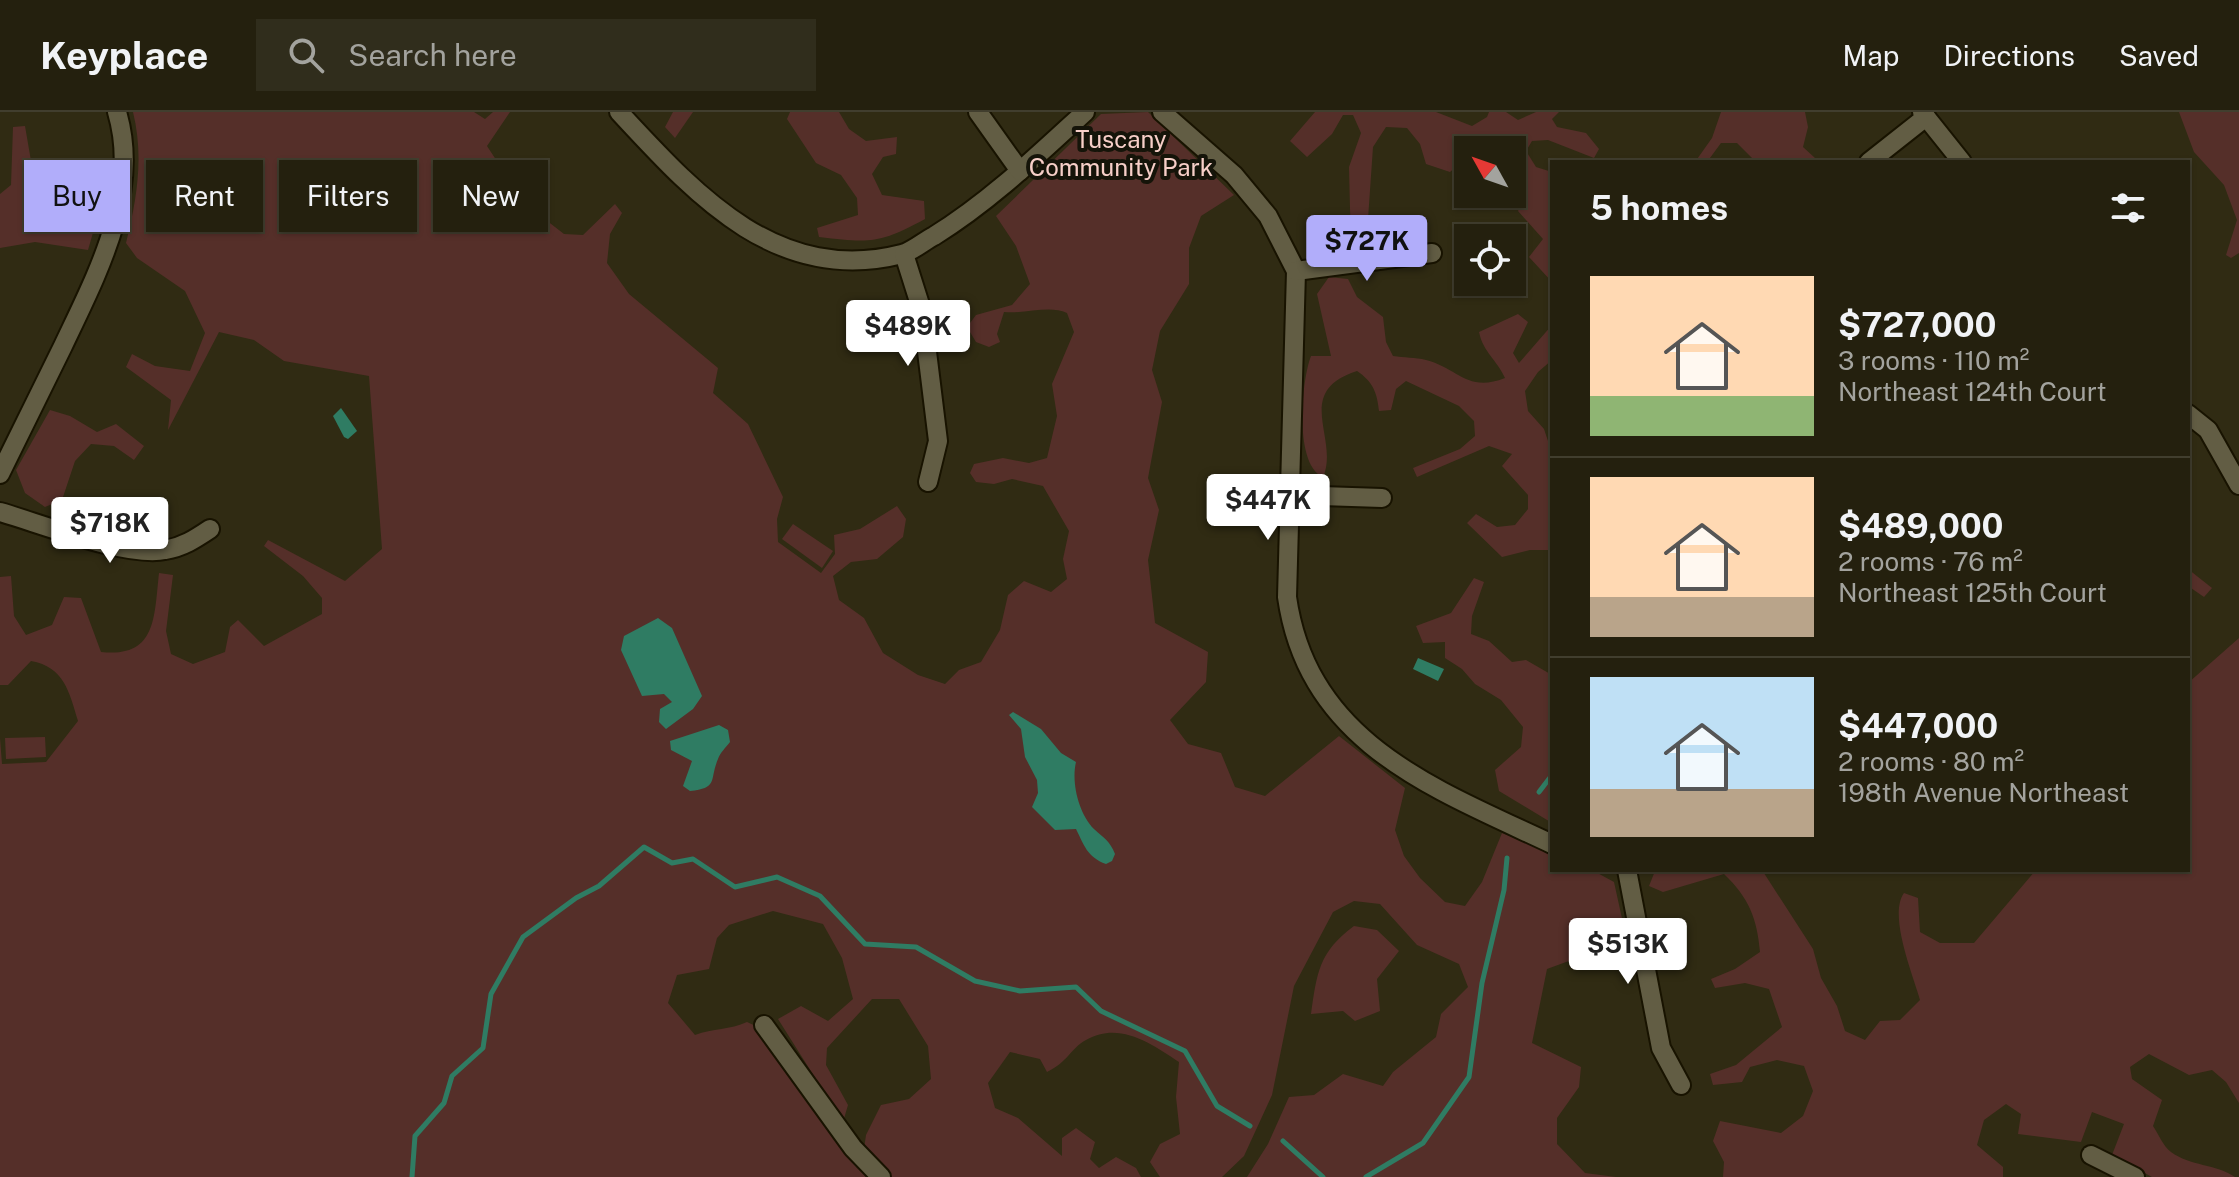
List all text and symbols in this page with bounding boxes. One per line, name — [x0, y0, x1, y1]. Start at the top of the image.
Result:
search box — [256, 19, 816, 91]
text: Keyplace — [40, 33, 208, 78]
icon: search — [284, 33, 328, 77]
text: Search here — [348, 37, 517, 73]
text: Map — [1843, 39, 1899, 72]
text: Directions — [1943, 39, 2075, 72]
text: Saved — [2119, 39, 2199, 72]
park label: Tuscany Community Park — [1029, 125, 1213, 181]
north arrow — [1454, 136, 1526, 208]
map controls — [1454, 136, 1526, 296]
chip: Buy — [24, 160, 130, 232]
chip: Rent — [146, 160, 263, 232]
chip: Filters — [279, 160, 417, 232]
chip: New — [433, 160, 548, 232]
icon: filters — [2106, 186, 2150, 230]
text: 5 homes — [1590, 188, 1728, 228]
pin: $727K — [1311, 215, 1423, 283]
button: locate — [1454, 224, 1526, 296]
text: $727K — [1324, 225, 1410, 256]
pin: $489K — [852, 300, 964, 368]
text: $727,000 — [1838, 305, 1996, 345]
icon: home — [1654, 308, 1750, 404]
text: $489K — [864, 310, 952, 341]
text: 3 rooms · 110 m² — [1838, 345, 2029, 376]
text: Northeast 124th Court — [1838, 376, 2107, 407]
pin: $447K — [1212, 474, 1324, 542]
text: $447K — [1225, 484, 1311, 515]
pin: $718K — [54, 497, 166, 565]
text: $489,000 — [1838, 506, 2004, 546]
text: $718K — [69, 507, 151, 538]
icon: home — [1654, 509, 1750, 605]
text: 2 rooms · 76 m² — [1838, 546, 2023, 577]
text: Northeast 125th Court — [1838, 577, 2107, 608]
text: $447,000 — [1838, 706, 1998, 746]
icon: home — [1654, 709, 1750, 805]
text: 2 rooms · 80 m² — [1838, 746, 2024, 777]
text: 198th Avenue Northeast — [1838, 777, 2129, 808]
pin: $513K — [1572, 918, 1684, 986]
text: $513K — [1587, 928, 1669, 959]

